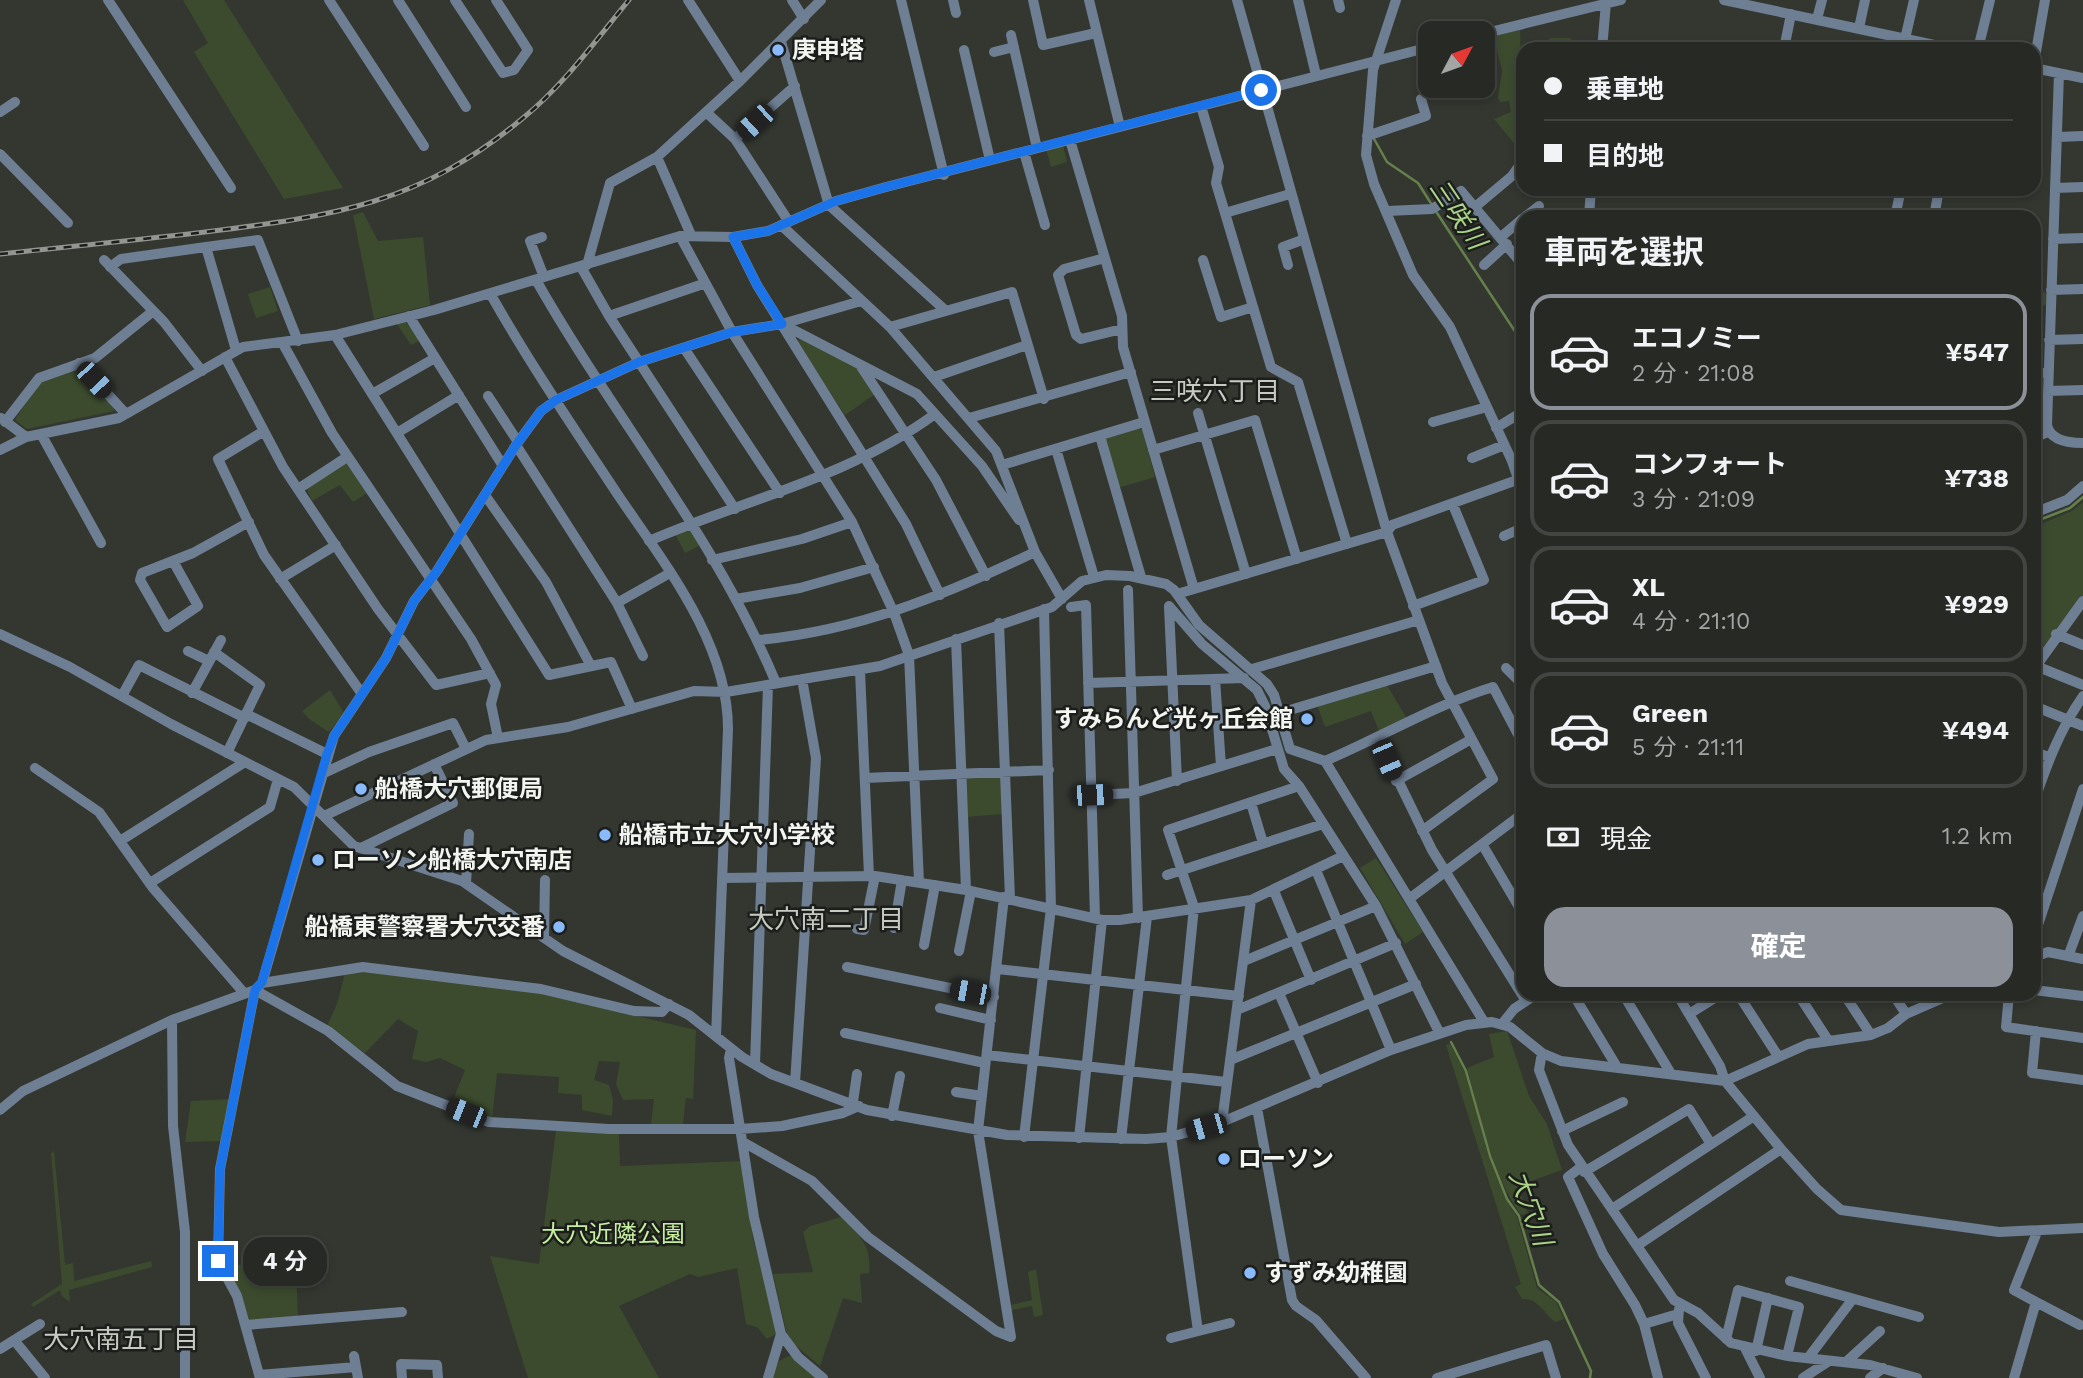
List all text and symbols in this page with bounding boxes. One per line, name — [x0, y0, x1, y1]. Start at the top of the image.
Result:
north arrow — [1418, 21, 1494, 98]
map controls — [1418, 21, 1495, 98]
place label: 庚申塔 — [792, 36, 864, 64]
marker: 庚申塔 — [770, 42, 786, 58]
route start — [1245, 74, 1277, 106]
text: 乗車地 — [1586, 74, 1664, 104]
car — [733, 100, 778, 144]
text: 目的地 — [1586, 141, 1664, 171]
water label: 三咲川 — [1424, 173, 1494, 257]
text: 車両を選択 — [1544, 233, 1704, 271]
icon: car — [1548, 321, 1611, 384]
text: エコノミー — [1632, 323, 1762, 353]
text: ¥547 — [1945, 337, 2009, 367]
car — [72, 357, 117, 403]
text: 2 分 · 21:08 — [1632, 360, 1755, 387]
district label: 三咲六丁目 — [1150, 376, 1280, 406]
icon: car — [1548, 447, 1611, 510]
text: コンフォート — [1632, 449, 1787, 479]
text: ¥738 — [1944, 463, 2009, 493]
text: 3 分 · 21:09 — [1632, 486, 1755, 513]
text: XL — [1632, 572, 1665, 602]
icon: car — [1548, 573, 1611, 636]
text: ¥929 — [1944, 589, 2009, 619]
text: 4 分 · 21:10 — [1632, 608, 1750, 635]
text: Green — [1632, 698, 1708, 728]
icon: car — [1548, 699, 1611, 762]
place label: すみらんど光ヶ丘会館 — [1054, 705, 1293, 733]
marker: すみらんど光ヶ丘会館 — [1299, 711, 1315, 727]
text: ¥494 — [1942, 715, 2009, 745]
text: 5 分 · 21:11 — [1632, 734, 1744, 761]
car — [1370, 737, 1405, 783]
place label: 船橋大穴郵便局 — [375, 775, 543, 803]
marker: 船橋大穴郵便局 — [353, 781, 369, 797]
car — [1071, 784, 1114, 806]
icon: cash — [1544, 818, 1582, 856]
place label: 船橋市立大穴小学校 — [619, 821, 835, 849]
text: 1.2 km — [1942, 823, 2013, 850]
text: 現金 — [1600, 824, 1652, 854]
marker: 船橋市立大穴小学校 — [597, 827, 613, 843]
place label: ローソン船橋大穴南店 — [332, 846, 572, 874]
marker: ローソン船橋大穴南店 — [310, 852, 326, 868]
district label: 大穴南二丁目 — [748, 904, 904, 934]
button: 確定 — [1544, 907, 2013, 987]
place label: 船橋東警察署大穴交番 — [305, 913, 545, 941]
marker: 船橋東警察署大穴交番 — [551, 919, 567, 935]
car — [948, 978, 993, 1006]
car — [443, 1095, 490, 1131]
car — [1183, 1111, 1230, 1143]
place label: ローソン — [1238, 1145, 1334, 1173]
marker: ローソン — [1216, 1151, 1232, 1167]
water label: 大穴川 — [1504, 1166, 1559, 1253]
park label: 大穴近隣公園 — [541, 1220, 685, 1248]
callout: 4 分 — [242, 1236, 326, 1286]
route end — [202, 1245, 234, 1277]
text: 4 分 — [263, 1248, 307, 1275]
place label: すずみ幼稚園 — [1264, 1259, 1408, 1287]
marker: すずみ幼稚園 — [1242, 1265, 1258, 1281]
district label: 大穴南五丁目 — [43, 1324, 199, 1354]

